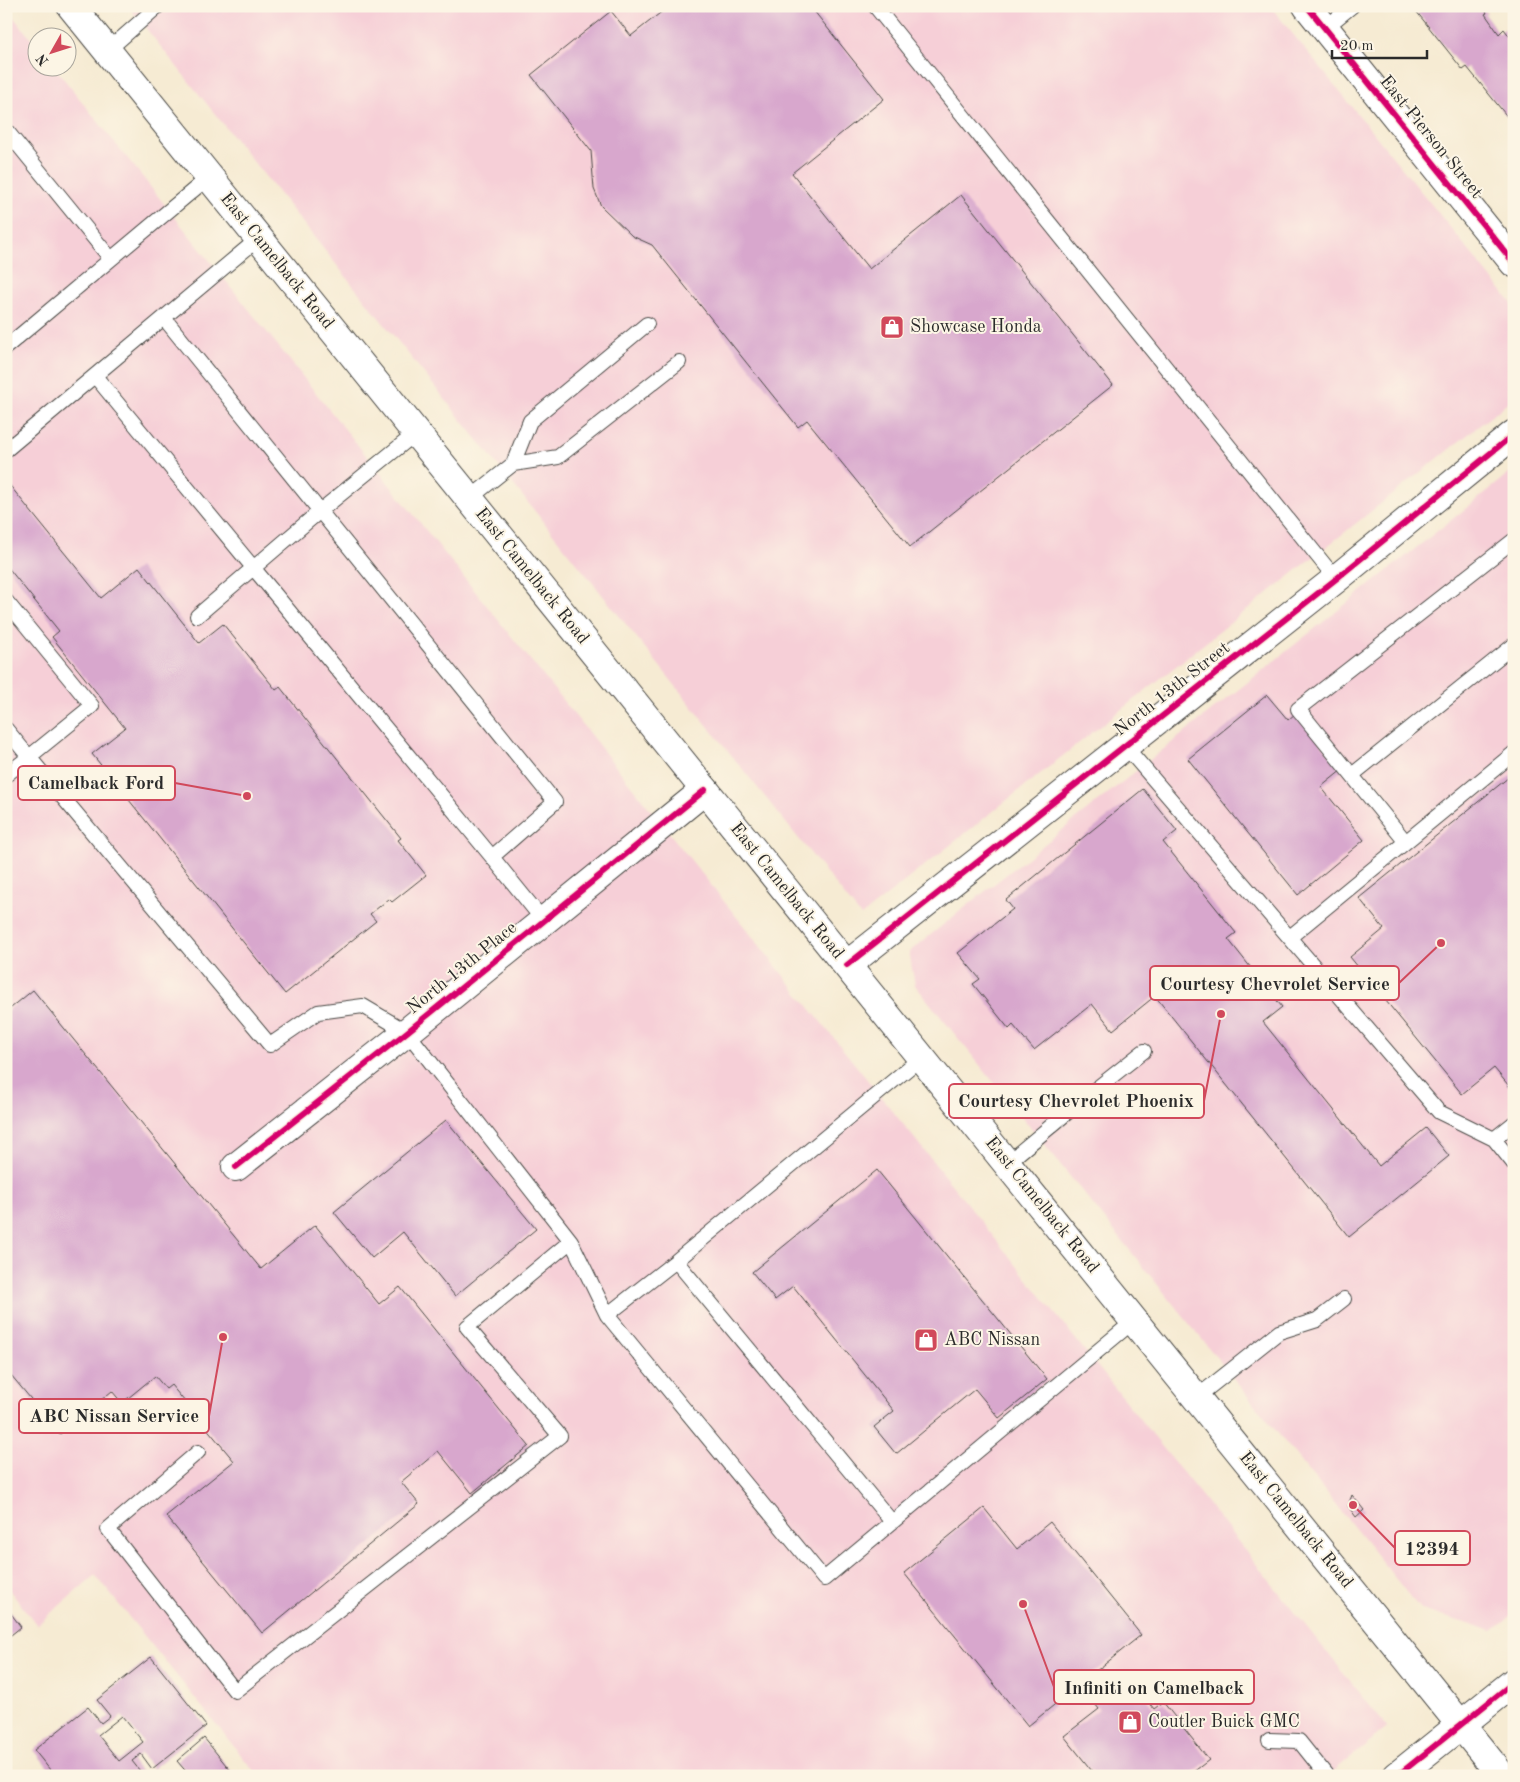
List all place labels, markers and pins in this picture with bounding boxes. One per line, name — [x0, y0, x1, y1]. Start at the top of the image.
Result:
shop icon: Showcase Honda — [879, 314, 905, 340]
place label: Showcase Honda — [910, 318, 1042, 336]
callout: Camelback Ford — [18, 766, 175, 800]
callout: Courtesy Chevrolet Service — [1150, 966, 1399, 1000]
callout: Courtesy Chevrolet Phoenix — [949, 1084, 1204, 1118]
shop icon: ABC Nissan — [913, 1327, 939, 1353]
place label: ABC Nissan — [944, 1331, 1041, 1349]
callout: ABC Nissan Service — [19, 1399, 209, 1433]
callout: 12394 — [1395, 1531, 1470, 1565]
callout: Infiniti on Camelback — [1054, 1670, 1254, 1704]
shop icon: Coutler Buick GMC — [1117, 1709, 1143, 1735]
place label: Coutler Buick GMC — [1148, 1713, 1300, 1731]

